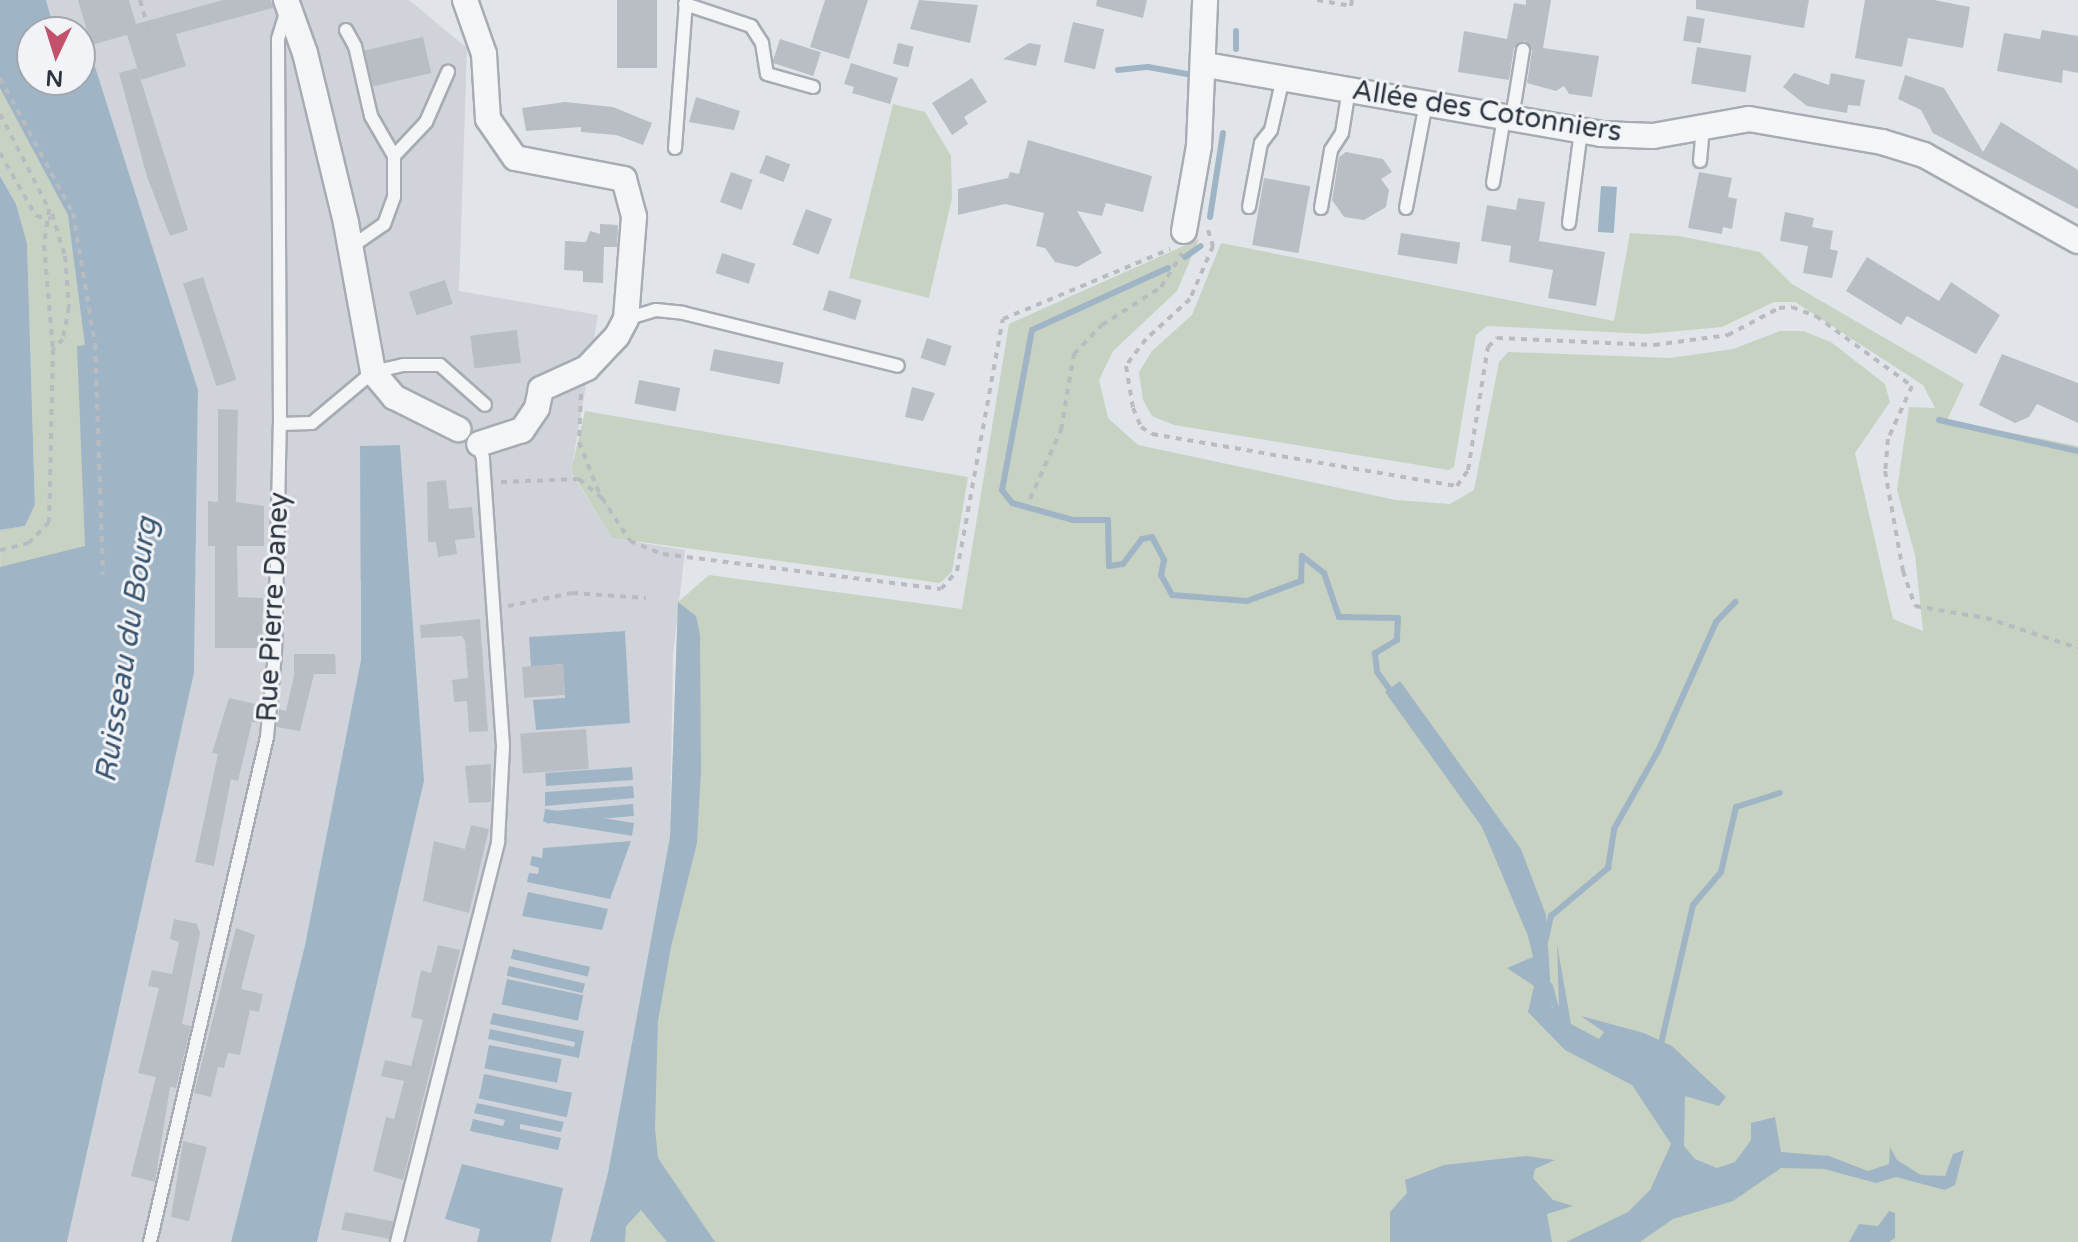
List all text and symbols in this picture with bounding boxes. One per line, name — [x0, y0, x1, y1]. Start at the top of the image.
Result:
north arrow — [16, 16, 96, 96]
text: N — [45, 64, 64, 92]
street label: Allée des Cotonniers — [1350, 73, 1624, 149]
street label: Rue Pierre Daney — [250, 491, 296, 723]
water label: Ruisseau du Bourg — [88, 515, 166, 785]

